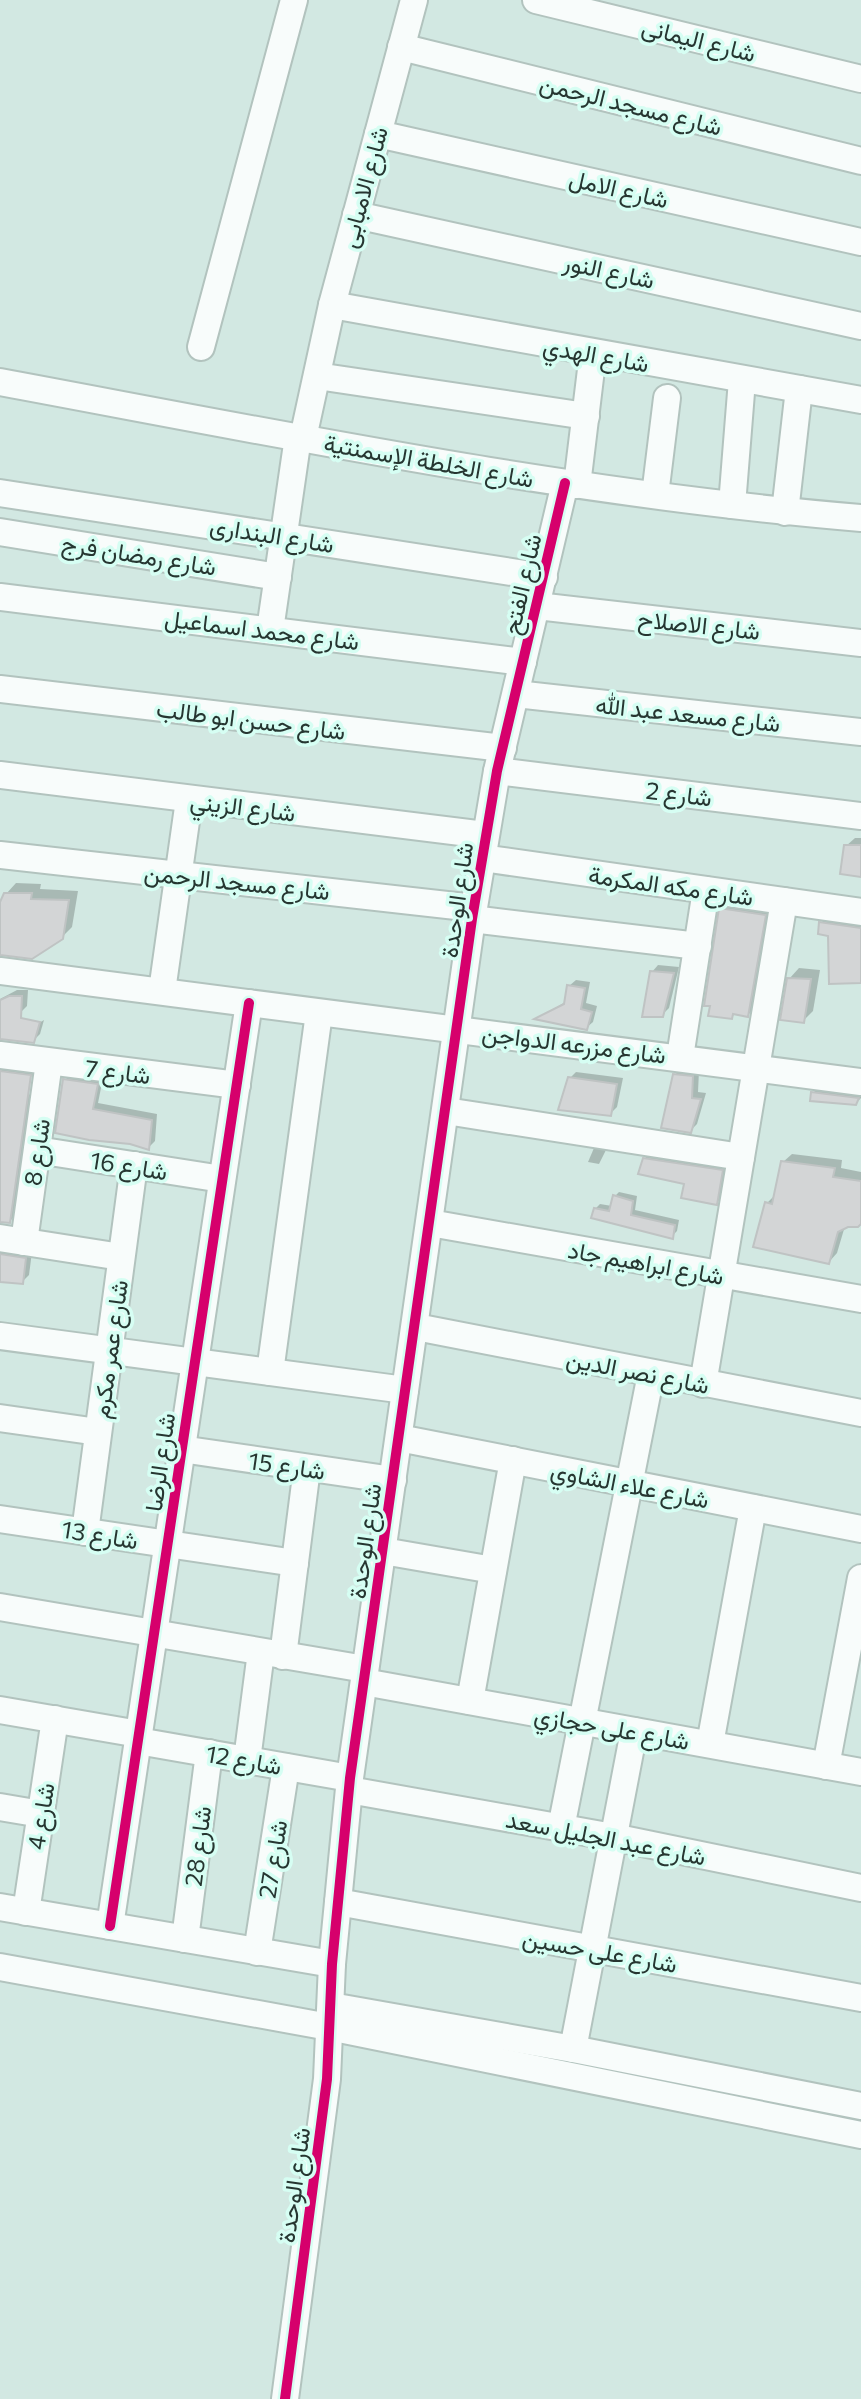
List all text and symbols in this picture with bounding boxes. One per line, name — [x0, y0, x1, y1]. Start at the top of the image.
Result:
street label: شارع اليمانى — [638, 11, 759, 70]
street label: شارع مسجد الرحمن — [536, 67, 725, 144]
street label: شارع الامبابى — [333, 123, 396, 252]
street label: شارع الامل — [566, 163, 671, 216]
street label: شارع النور — [559, 246, 657, 297]
street label: شارع الهدي — [540, 330, 651, 383]
street label: شارع الخلطة الإسمنتية — [321, 427, 536, 496]
street label: شارع البندارى — [207, 510, 336, 561]
street label: شارع رمضان فرج — [59, 527, 218, 583]
street label: شارع الفتح — [495, 531, 551, 638]
street label: شارع محمد اسماعيل — [163, 603, 361, 658]
street label: شارع الاصلاح — [636, 603, 762, 648]
street label: شارع مسعد عبد الله — [594, 689, 782, 740]
street label: شارع حسن ابو طالب — [154, 693, 347, 748]
street label: شارع 2 — [644, 775, 714, 814]
street label: شارع الزيني — [188, 785, 297, 833]
street label: شارع الوحدة — [434, 841, 481, 960]
street label: شارع مسجد الرحمن — [142, 857, 331, 908]
street label: شارع مكه المكرمة — [586, 859, 755, 914]
street label: شارع مزرعه الدواجن — [480, 1017, 668, 1072]
street label: شارع 7 — [83, 1053, 152, 1092]
street label: شارع 8 — [17, 1117, 58, 1188]
street label: شارع 16 — [88, 1145, 170, 1188]
street label: شارع ابراهيم جاد — [565, 1234, 726, 1293]
street label: شارع عمر مكرم — [85, 1278, 136, 1421]
street label: شارع نصر الدين — [563, 1343, 712, 1402]
street label: شارع الرضا — [138, 1411, 183, 1514]
street label: شارع 15 — [246, 1445, 327, 1488]
street label: شارع علاء الشاوي — [547, 1454, 712, 1519]
street label: شارع الوحدة — [342, 1482, 389, 1601]
street label: شارع 13 — [59, 1514, 140, 1557]
street label: شارع على حجازي — [531, 1699, 692, 1761]
street label: شارع 12 — [203, 1738, 284, 1783]
street label: شارع 4 — [20, 1781, 63, 1852]
street label: شارع عبد الجليل سعد — [503, 1803, 708, 1874]
street label: شارع 28 — [178, 1804, 219, 1888]
street label: شارع 27 — [252, 1818, 295, 1901]
street label: شارع على حسين — [520, 1922, 680, 1981]
street label: شارع الوحدة — [271, 2126, 318, 2245]

